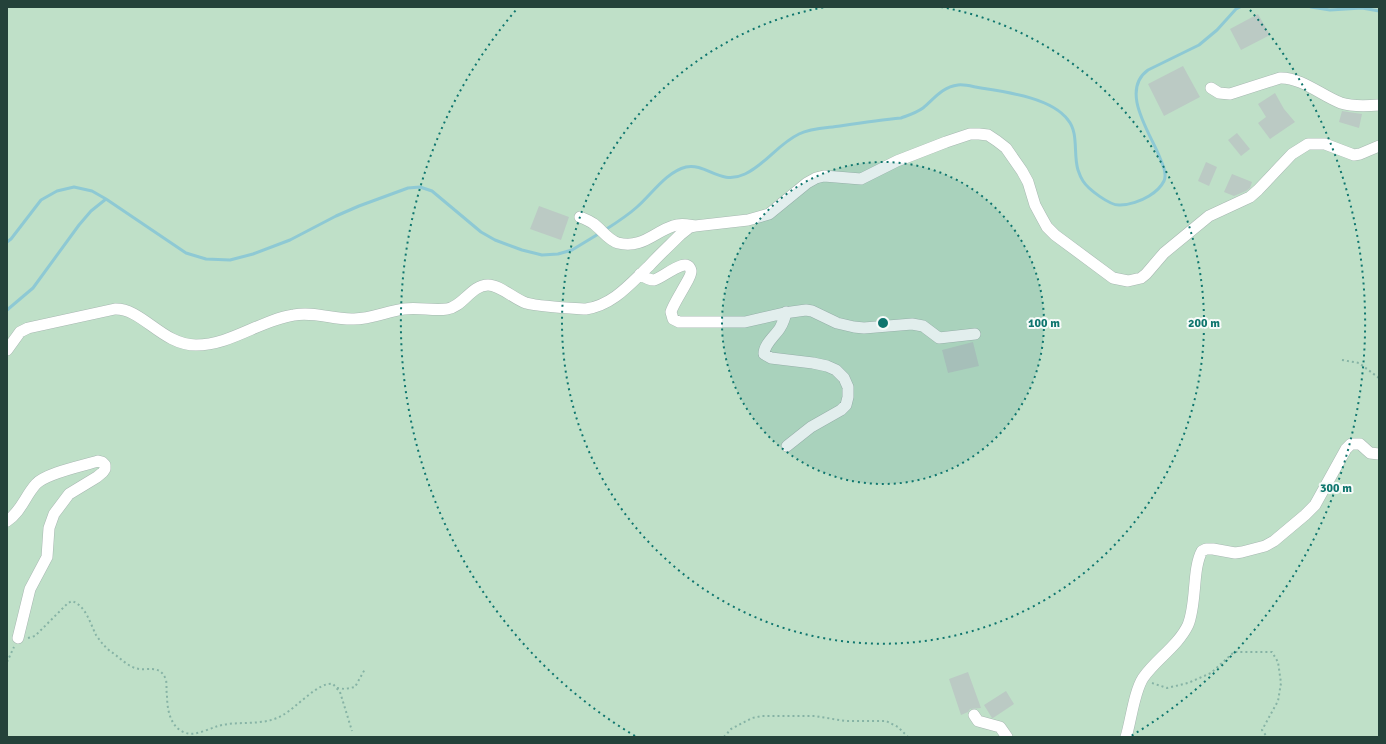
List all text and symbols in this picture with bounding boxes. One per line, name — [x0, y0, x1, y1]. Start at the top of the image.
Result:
centre of rings — [876, 316, 890, 330]
text: 100 m — [1028, 316, 1060, 331]
text: 200 m — [1188, 316, 1220, 331]
text: 300 m — [1320, 481, 1352, 496]

